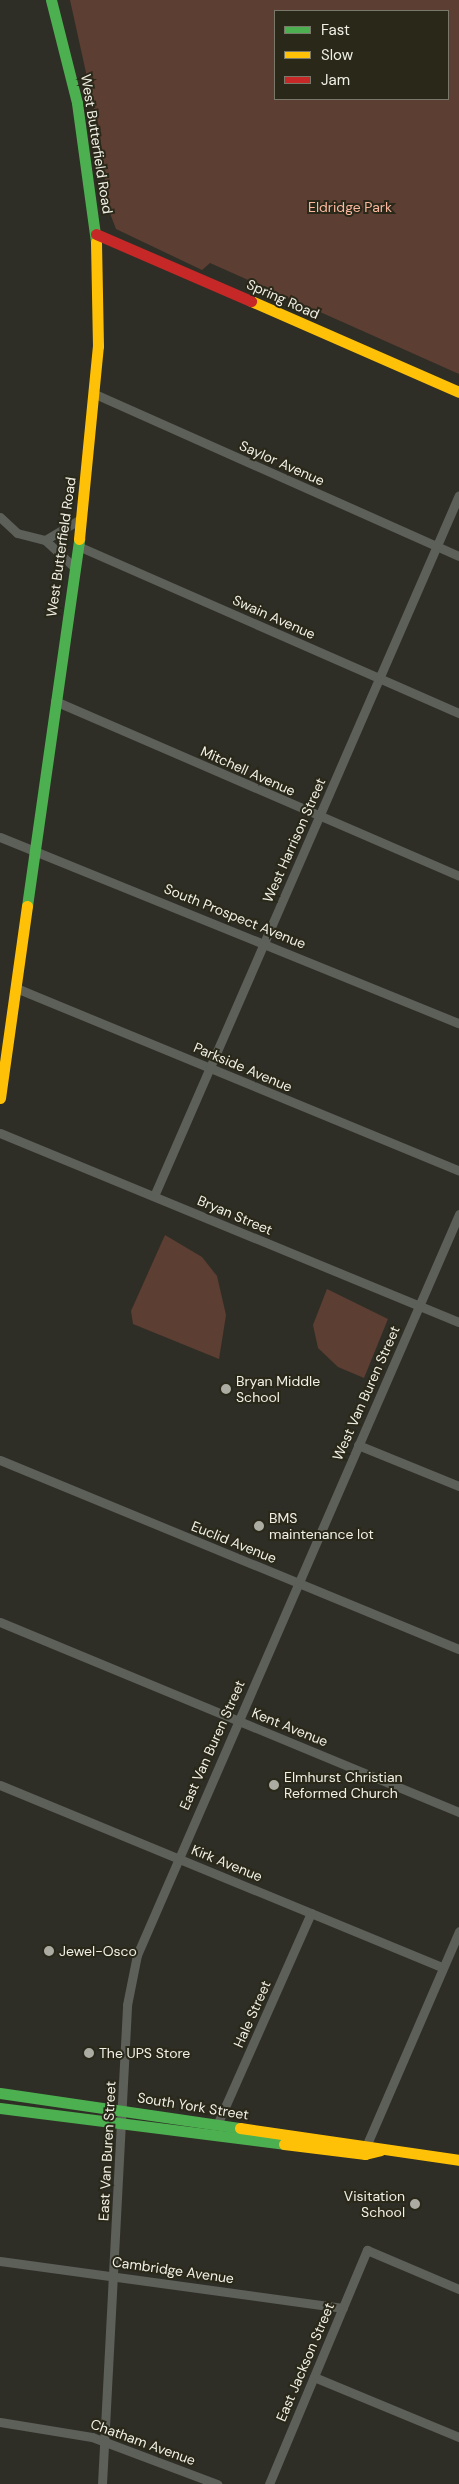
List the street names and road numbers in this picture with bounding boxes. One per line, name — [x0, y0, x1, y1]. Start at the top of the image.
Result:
street label: West Butterfield Road — [78, 73, 116, 215]
street label: Spring Road — [244, 276, 322, 322]
street label: Saylor Avenue — [237, 437, 327, 489]
street label: West Butterfield Road — [43, 476, 79, 618]
street label: Swain Avenue — [230, 591, 318, 643]
street label: Mitchell Avenue — [198, 743, 298, 799]
street label: West Harrison Street — [259, 775, 329, 905]
street label: South Prospect Avenue — [162, 880, 308, 952]
street label: Parkside Avenue — [191, 1039, 295, 1095]
street label: Bryan Street — [195, 1192, 275, 1238]
street label: West Van Buren Street — [329, 1323, 403, 1463]
street label: Euclid Avenue — [189, 1517, 279, 1567]
street label: East Van Buren Street — [176, 1678, 248, 1812]
street label: Kent Avenue — [250, 1704, 330, 1750]
street label: Kirk Avenue — [189, 1841, 265, 1885]
street label: Hale Street — [230, 1978, 274, 2050]
street label: East Van Buren Street — [95, 2081, 119, 2221]
street label: South York Street — [136, 2089, 250, 2123]
street label: Cambridge Avenue — [111, 2253, 235, 2287]
street label: East Jackson Street — [272, 2300, 338, 2424]
street label: Chatham Avenue — [88, 2415, 198, 2469]

